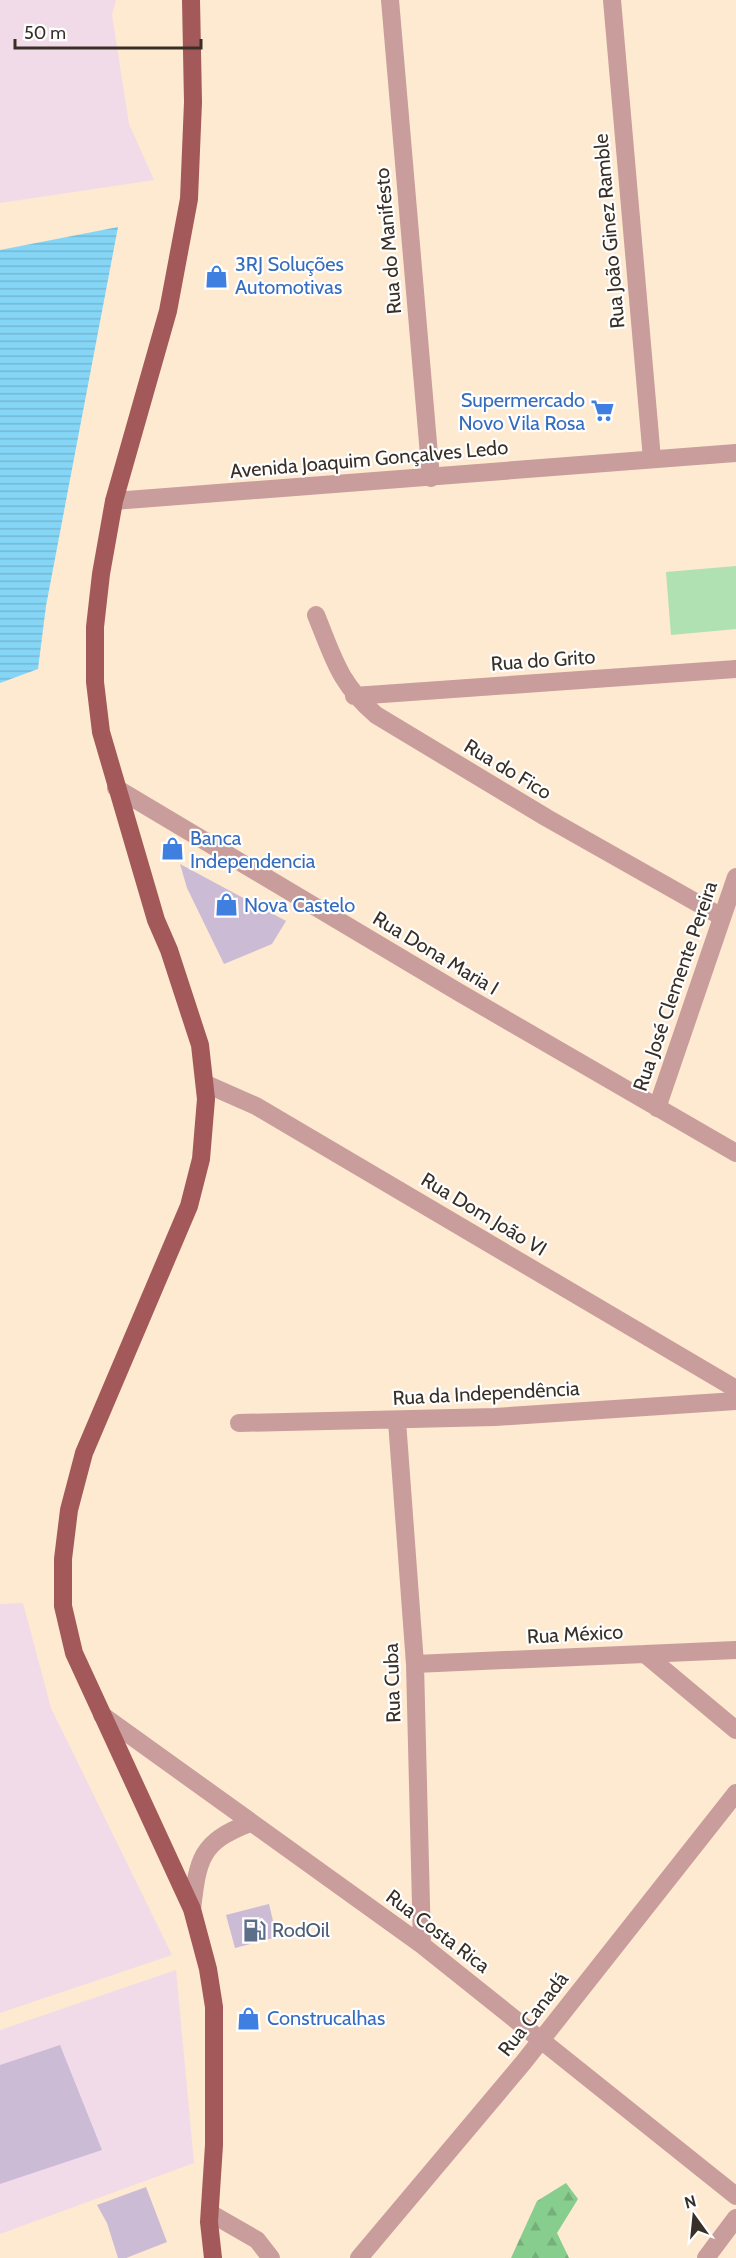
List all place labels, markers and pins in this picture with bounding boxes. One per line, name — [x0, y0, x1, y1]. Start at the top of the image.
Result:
place label: 3RJ Soluções Automotivas — [235, 252, 344, 299]
shop icon: 3RJ Soluções Automotivas — [204, 263, 230, 289]
place label: Supermercado Novo Vila Rosa — [459, 388, 585, 435]
supermarket icon: Supermercado Novo Vila Rosa — [590, 398, 616, 424]
place label: Banca Independencia — [190, 826, 316, 873]
shop icon: Banca Independencia — [159, 836, 185, 862]
shop icon: Nova Castelo — [213, 892, 239, 918]
place label: Nova Castelo — [244, 893, 355, 917]
fuel station icon: RodOil — [241, 1917, 267, 1943]
place label: RodOil — [272, 1918, 330, 1942]
shop icon: Construcalhas — [236, 2005, 262, 2031]
place label: Construcalhas — [267, 2006, 385, 2030]

